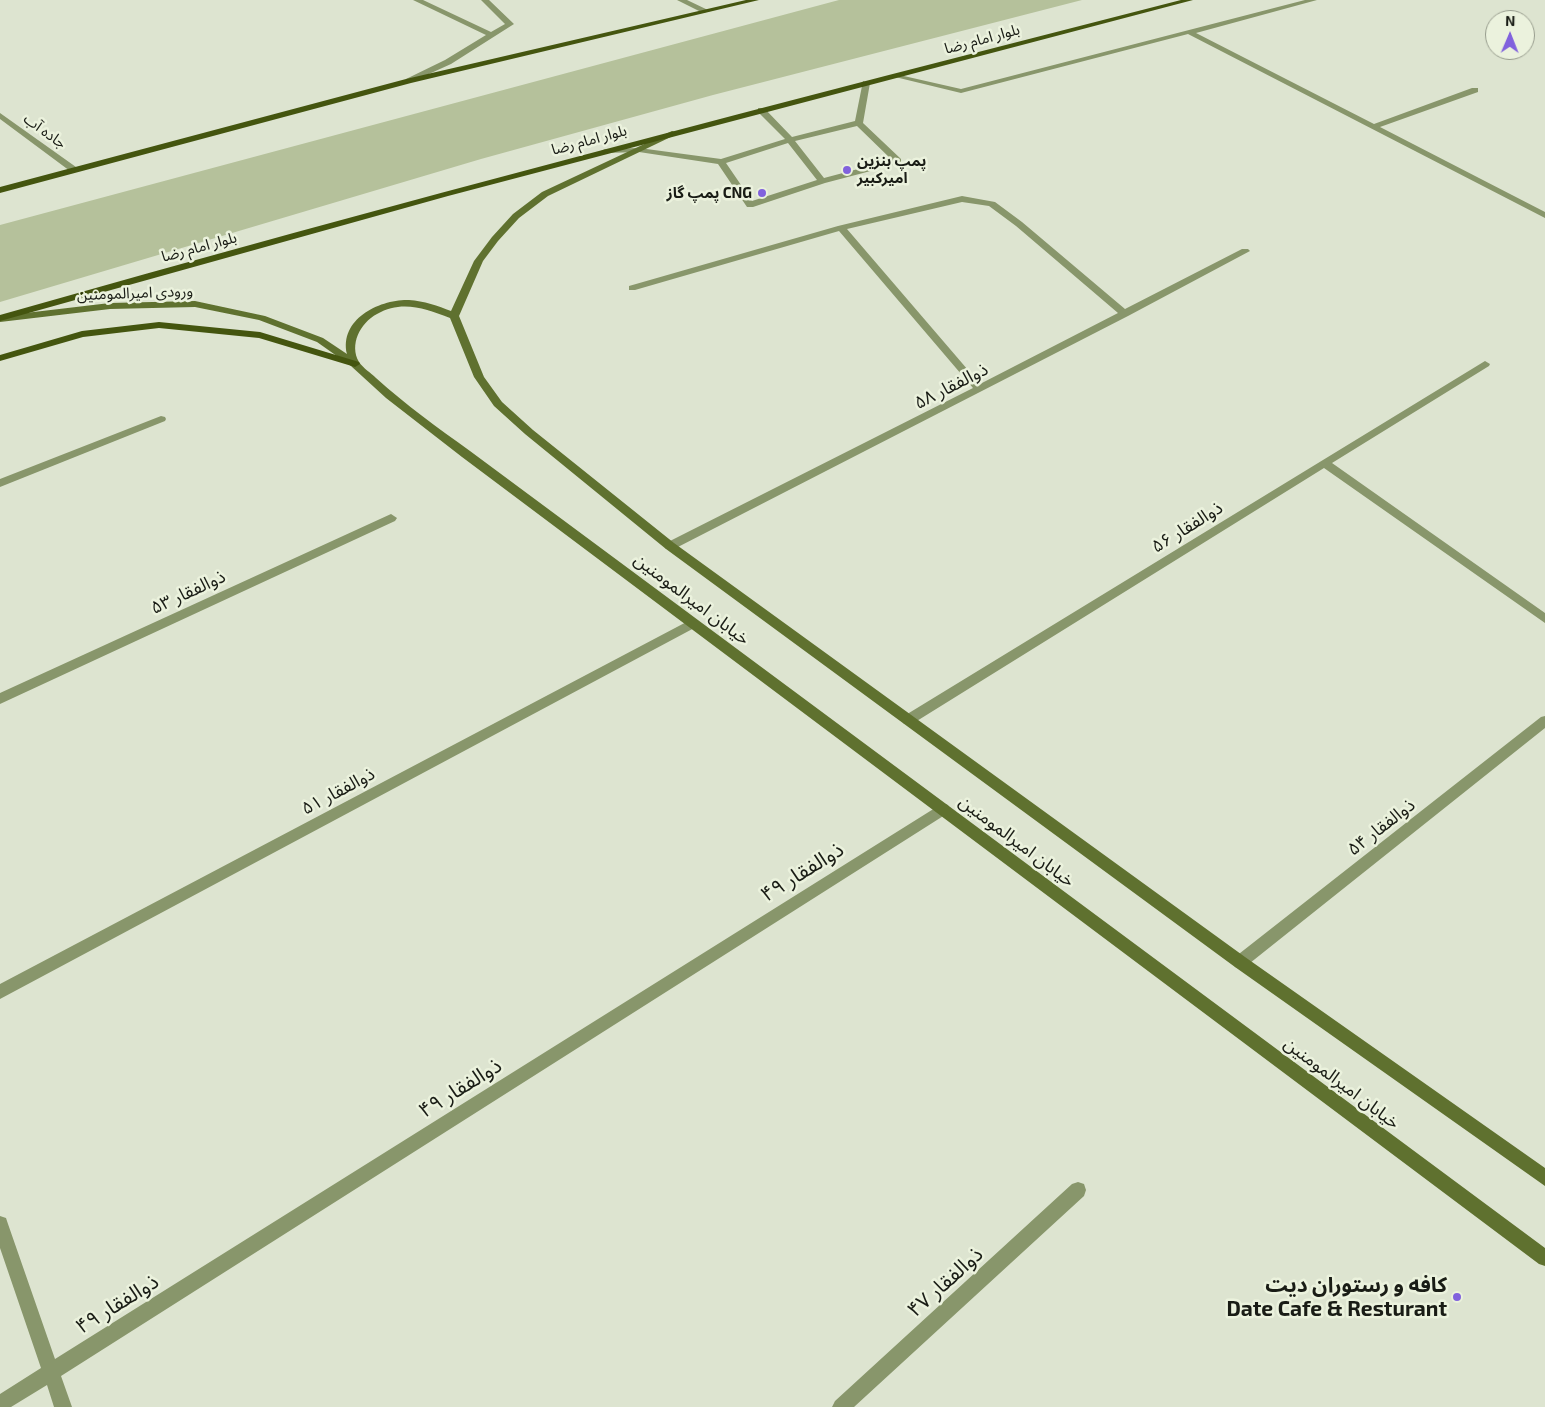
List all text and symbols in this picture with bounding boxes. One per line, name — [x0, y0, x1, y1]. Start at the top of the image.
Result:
north arrow — [1485, 10, 1535, 60]
text: N — [1505, 12, 1515, 29]
street label: بلوار امام رضا — [942, 20, 1022, 58]
street label: جاده آب — [20, 110, 70, 152]
street label: بلوار امام رضا — [549, 121, 629, 159]
place label: پمپ بنزین امیرکبیر — [857, 152, 926, 187]
marker: پمپ بنزین امیرکبیر — [841, 164, 853, 176]
place label: پمپ گاز CNG — [667, 184, 752, 202]
marker: پمپ گاز CNG — [756, 187, 768, 199]
street label: بلوار امام رضا — [159, 228, 239, 266]
street label: ورودی امیرالمومنین — [77, 282, 193, 304]
street label: ذوالفقار ۵۸ — [911, 358, 991, 414]
street label: ذوالفقار ۵۶ — [1147, 497, 1227, 557]
street label: خیابان امیرالمومنین — [630, 548, 754, 650]
street label: ذوالفقار ۵۳ — [147, 565, 229, 619]
street label: ذوالفقار ۵۱ — [298, 763, 378, 819]
street label: خیابان امیرالمومنین — [955, 790, 1079, 892]
street label: ذوالفقار ۵۴ — [1343, 794, 1419, 860]
street label: ذوالفقار ۴۹ — [756, 837, 848, 907]
street label: خیابان امیرالمومنین — [1280, 1032, 1404, 1134]
street label: ذوالفقار ۴۹ — [414, 1053, 506, 1123]
street label: ذوالفقار ۴۷ — [902, 1241, 988, 1323]
street label: ذوالفقار ۴۹ — [71, 1269, 163, 1339]
place label: کافه و رستوران دیت Date Cafe & Resturant — [1226, 1272, 1447, 1322]
marker: کافه و رستوران دیت Date Cafe & Resturant — [1451, 1291, 1463, 1303]

